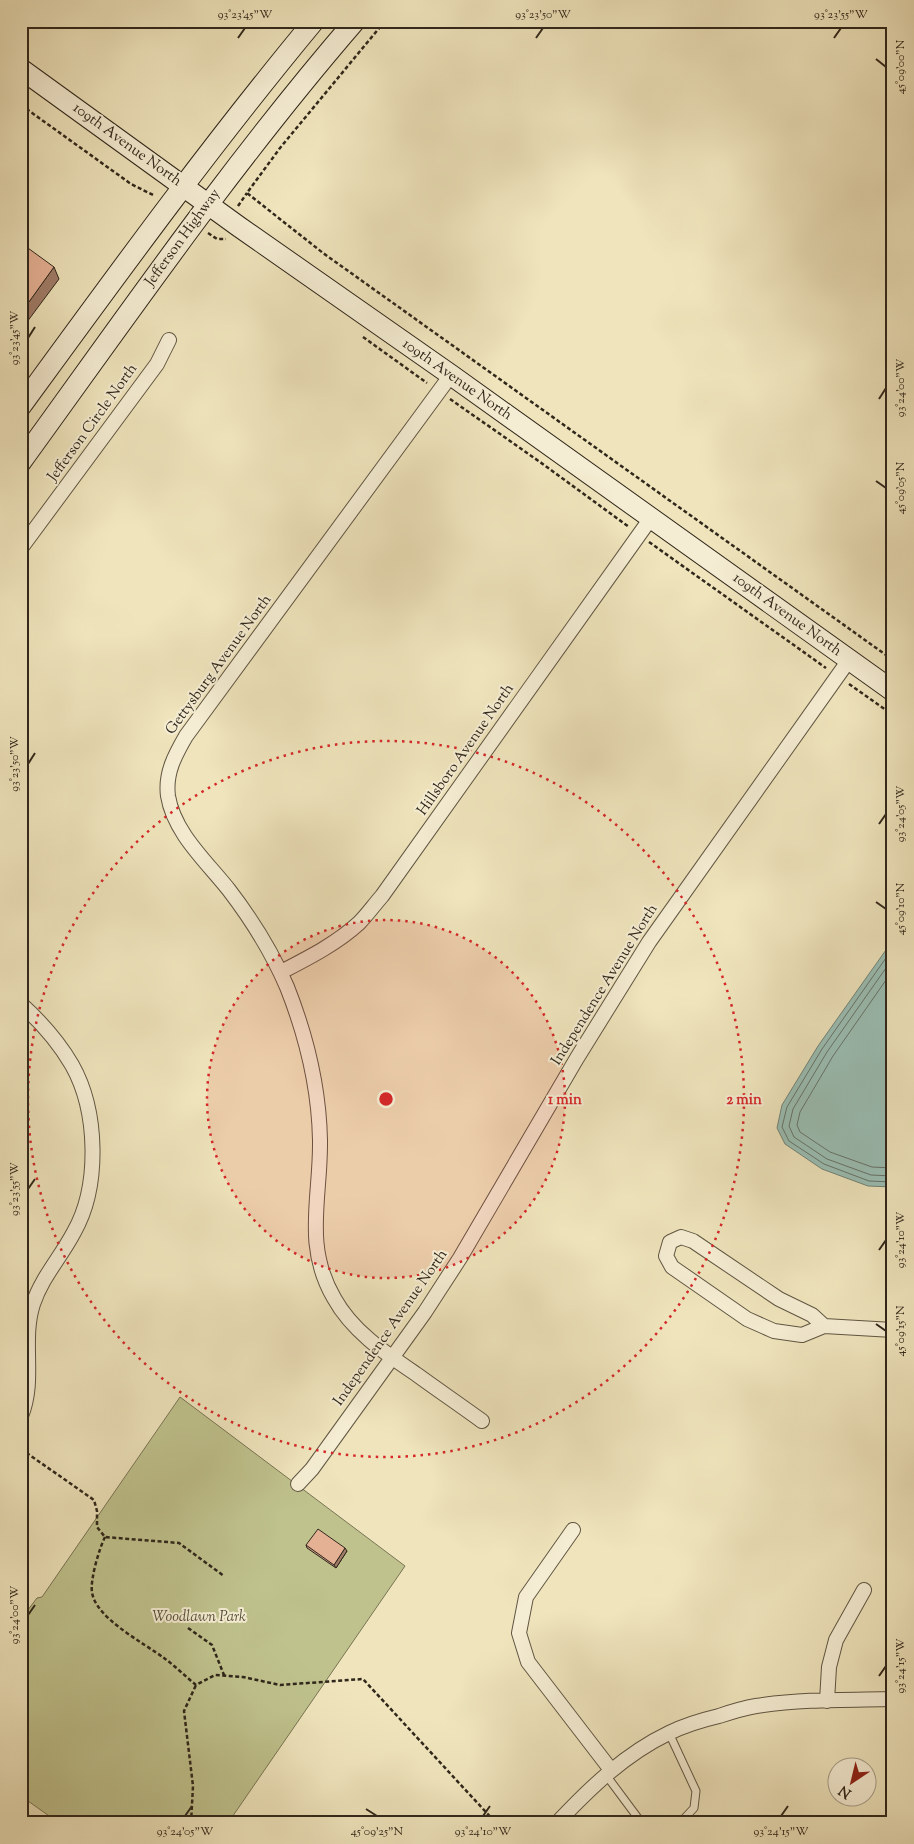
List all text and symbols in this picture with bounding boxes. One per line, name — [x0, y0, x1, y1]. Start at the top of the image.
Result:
text: 93°23'45"W — [218, 6, 273, 24]
text: 93°23'50"W — [515, 6, 572, 24]
text: 93°23'55"W — [814, 6, 869, 24]
text: 45°09'00"N — [892, 39, 910, 94]
street label: 109th Avenue North — [68, 98, 186, 192]
street label: Jefferson Highway — [140, 184, 226, 292]
text: 93°23'45"W — [6, 310, 24, 365]
street label: 109th Avenue North — [398, 334, 516, 426]
text: 93°24'00"W — [892, 358, 910, 417]
street label: Jefferson Circle North — [42, 360, 143, 487]
text: 45°09'05"N — [892, 461, 910, 514]
street label: 109th Avenue North — [728, 568, 846, 662]
street label: Gettysburg Avenue North — [161, 591, 277, 739]
street label: Hillsboro Avenue North — [413, 680, 520, 820]
text: 93°23'50"W — [6, 735, 24, 792]
text: 93°24'05"W — [892, 785, 910, 842]
text: 45°09'10"N — [892, 882, 910, 935]
street label: Independence Avenue North — [547, 900, 663, 1070]
centre of rings — [377, 1090, 395, 1108]
text: 1 min — [548, 1090, 582, 1111]
text: 2 min — [726, 1090, 762, 1111]
text: 93°23'55"W — [6, 1161, 24, 1216]
text: 93°24'10"W — [892, 1211, 910, 1268]
street label: Independence Avenue North — [329, 1245, 453, 1410]
text: 45°09'15"N — [892, 1305, 910, 1356]
text: 93°24'00"W — [6, 1585, 24, 1644]
park label: Woodlawn Park — [152, 1607, 246, 1628]
text: 93°24'15"W — [892, 1638, 910, 1693]
north arrow — [826, 1756, 876, 1806]
text: N — [835, 1780, 856, 1802]
text: 93°24'05"W — [157, 1823, 214, 1841]
text: 45°09'25"N — [351, 1823, 404, 1841]
text: 93°24'10"W — [455, 1823, 512, 1841]
text: 93°24'15"W — [754, 1823, 809, 1841]

